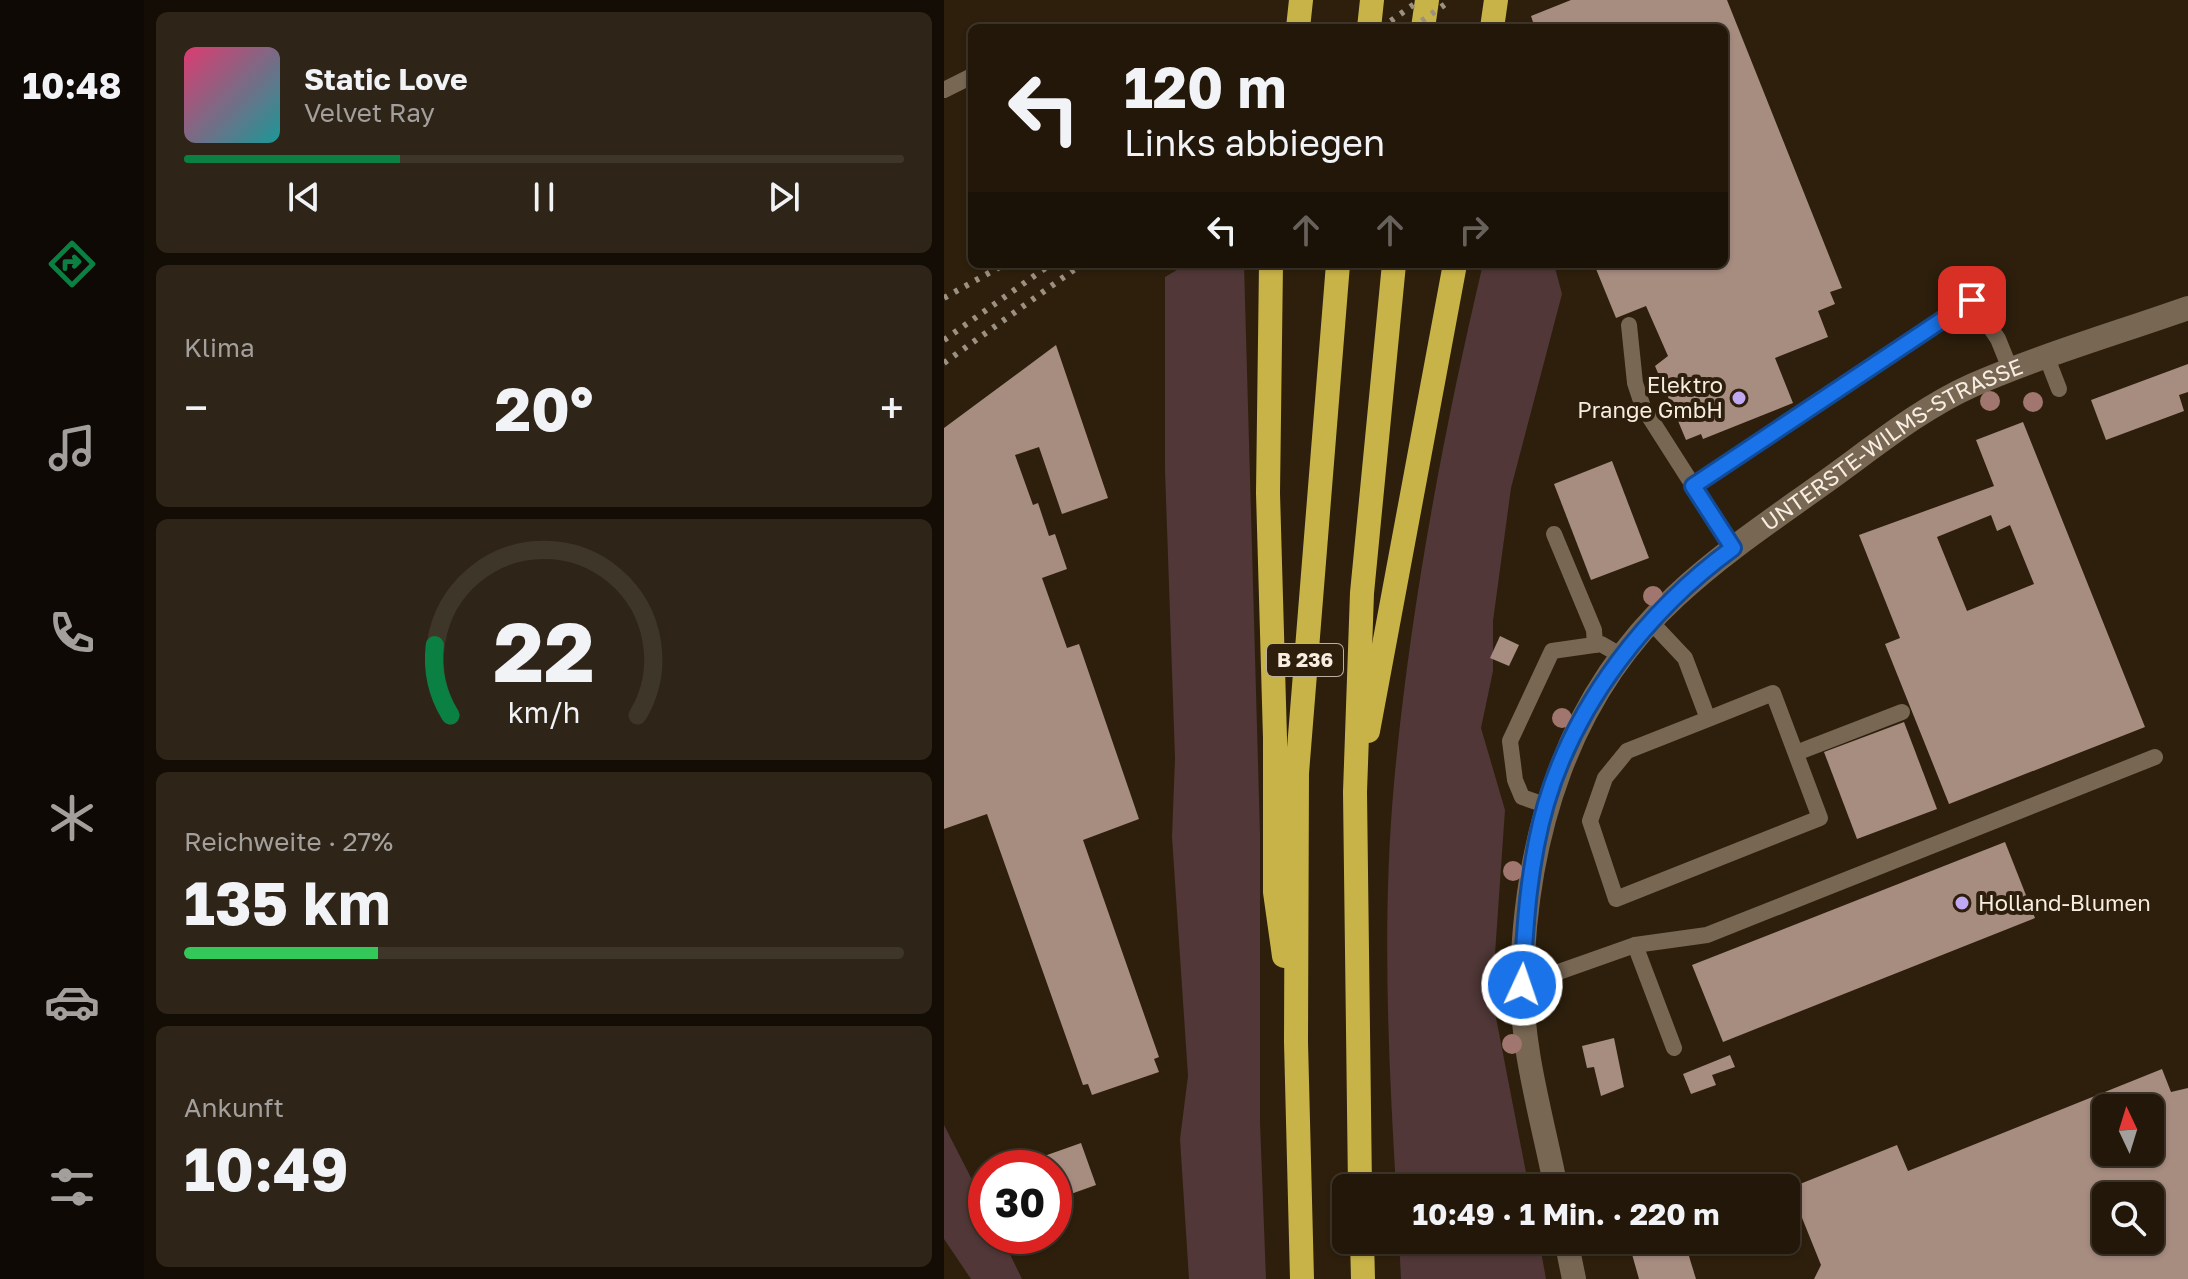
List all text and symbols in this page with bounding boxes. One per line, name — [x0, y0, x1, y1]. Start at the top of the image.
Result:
text: 120 m — [1124, 53, 1286, 120]
icon: left — [992, 56, 1096, 160]
text: Static Love — [304, 61, 468, 97]
text: 10:48 — [22, 64, 122, 107]
text: Velvet Ray — [304, 97, 435, 128]
text: Links abbiegen — [1124, 121, 1385, 164]
icon: previous — [282, 175, 326, 219]
icon: pause — [522, 175, 566, 219]
icon: next — [762, 175, 806, 219]
icon: left — [1200, 208, 1244, 252]
icon: ahead — [1284, 208, 1328, 252]
icon: ahead — [1368, 208, 1412, 252]
icon: right — [1452, 208, 1496, 252]
icon: directions — [44, 236, 100, 292]
pin — [1938, 266, 2006, 334]
icon: arrive — [1950, 278, 1994, 322]
text: Klima — [184, 332, 255, 363]
street label: UNTERSTE-WILMS-STRASSE — [1756, 352, 2026, 536]
place label: Elektro Prange GmbH — [1577, 371, 1723, 423]
text: 20° — [495, 372, 594, 444]
text: − — [184, 381, 208, 434]
text: + — [880, 381, 904, 434]
marker: Elektro Prange GmbH — [1730, 389, 1748, 407]
icon: music — [44, 420, 100, 476]
text: 22 — [493, 599, 595, 699]
icon: phone — [44, 605, 100, 661]
road number: B 236 — [1267, 644, 1343, 676]
text: km/h — [508, 695, 580, 729]
icon: climate — [44, 790, 100, 846]
text: Reichweite · 27% — [184, 826, 393, 857]
text: 135 km — [184, 866, 390, 938]
place label: Holland-Blumen — [1978, 889, 2151, 916]
marker: Holland-Blumen — [1953, 894, 1971, 912]
position arrow — [1480, 943, 1564, 1027]
icon: car — [44, 974, 100, 1030]
text: Ankunft — [184, 1092, 284, 1123]
north arrow — [2092, 1094, 2164, 1166]
map controls — [2092, 1094, 2164, 1254]
text: 10:49 — [184, 1132, 349, 1204]
speed limit sign: 30 — [968, 1150, 1072, 1254]
icon: filters — [44, 1159, 100, 1215]
button: search — [2092, 1182, 2164, 1254]
text: 10:49 · 1 Min. · 220 m — [1412, 1196, 1720, 1232]

